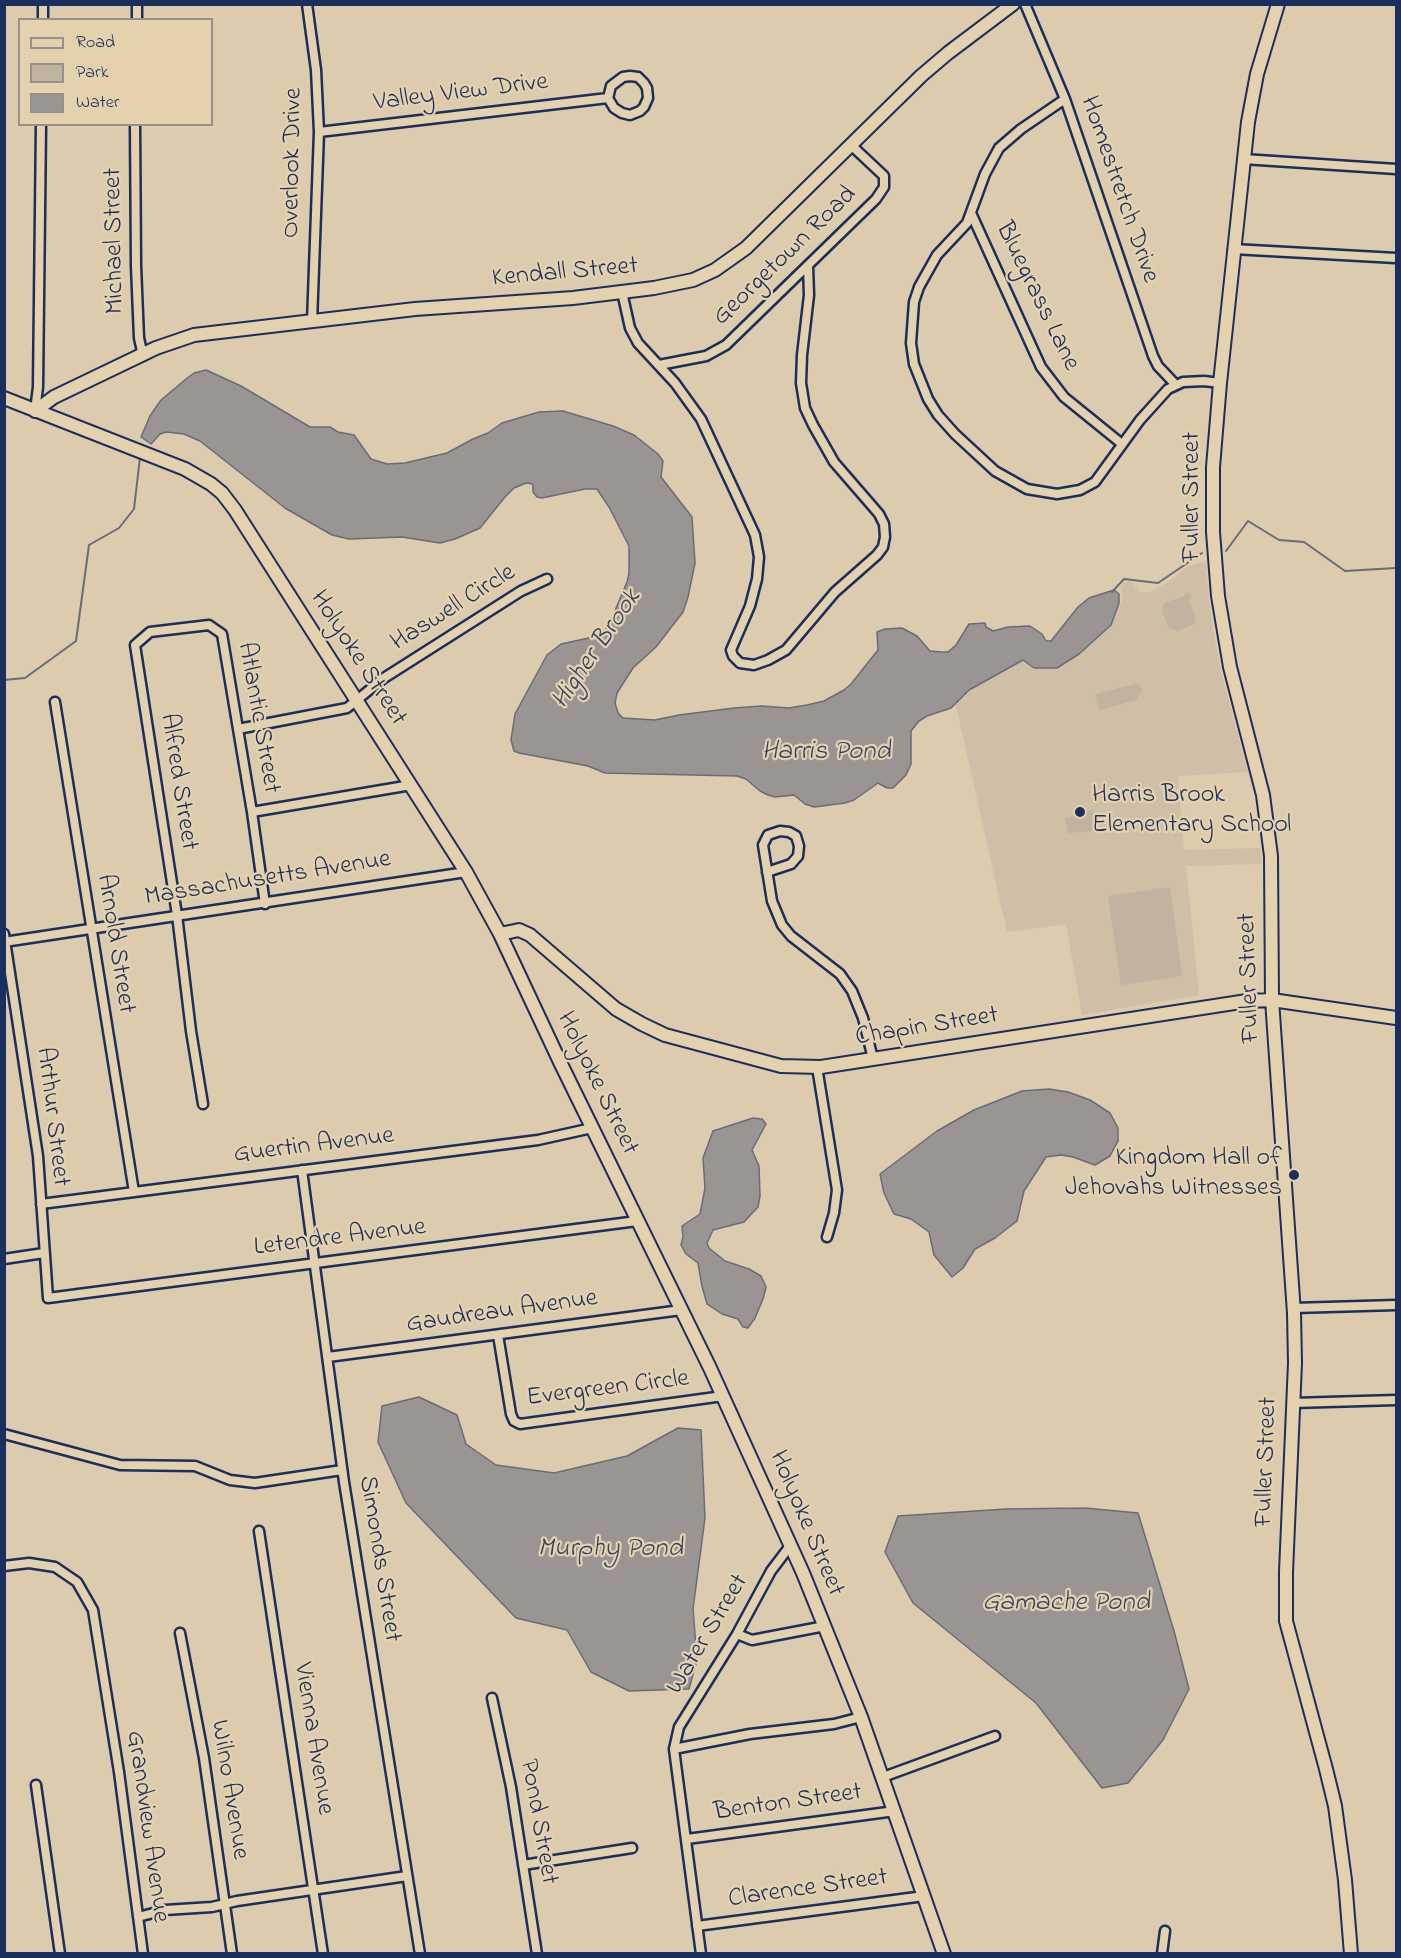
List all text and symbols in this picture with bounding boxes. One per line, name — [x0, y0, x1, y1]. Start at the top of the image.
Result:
legend — [18, 18, 213, 126]
text: Road — [76, 30, 115, 56]
text: Park — [76, 60, 109, 86]
street label: Valley View Drive — [372, 68, 550, 120]
street label: Overlook Drive — [277, 88, 311, 238]
text: Water — [76, 90, 119, 116]
street label: Homestretch Drive — [1071, 92, 1165, 288]
street label: Michael Street — [99, 168, 133, 314]
street label: Georgetown Road — [708, 180, 864, 334]
street label: Bluegrass Lane — [987, 218, 1085, 376]
street label: Kendall Street — [491, 252, 639, 296]
street label: Fuller Street — [1178, 432, 1210, 562]
street label: Haswell Circle — [386, 558, 522, 660]
water label: Higher Brook — [546, 584, 650, 716]
street label: Holyoke Street — [302, 585, 412, 733]
street label: Atlantic Street — [228, 640, 286, 796]
street label: Alfred Street — [151, 711, 203, 853]
water label: Harris Pond — [762, 738, 890, 770]
place label: Harris Brook Elementary School — [1092, 781, 1291, 843]
marker: Harris Brook Elementary School — [1073, 805, 1087, 819]
street label: Massachusetts Avenue — [143, 845, 393, 915]
street label: Arnold Street — [88, 872, 140, 1016]
street label: Fuller Street — [1233, 912, 1269, 1044]
street label: Chapin Street — [853, 1001, 1001, 1055]
street label: Holyoke Street — [548, 1007, 644, 1161]
street label: Arthur Street — [27, 1046, 75, 1188]
street label: Guertin Avenue — [232, 1122, 396, 1172]
place label: Kingdom Hall of Jehovahs Witnesses — [1065, 1144, 1282, 1206]
marker: Kingdom Hall of Jehovahs Witnesses — [1287, 1168, 1301, 1182]
street label: Letendre Avenue — [252, 1213, 428, 1265]
street label: Gaudreau Avenue — [405, 1284, 599, 1342]
street label: Evergreen Circle — [525, 1365, 691, 1415]
street label: Fuller Street — [1250, 1396, 1286, 1528]
street label: Holyoke Street — [760, 1446, 850, 1602]
street label: Simonds Street — [349, 1474, 407, 1644]
water label: Murphy Pond — [537, 1535, 683, 1567]
street label: Water Street — [661, 1569, 757, 1701]
water label: Gamache Pond — [982, 1589, 1150, 1621]
street label: Vienna Avenue — [285, 1661, 339, 1817]
street label: Wilno Avenue — [202, 1718, 254, 1862]
street label: Grandview Avenue — [117, 1729, 175, 1925]
street label: Pond Street — [511, 1757, 563, 1887]
street label: Benton Street — [712, 1778, 864, 1830]
street label: Clarence Street — [726, 1863, 890, 1917]

